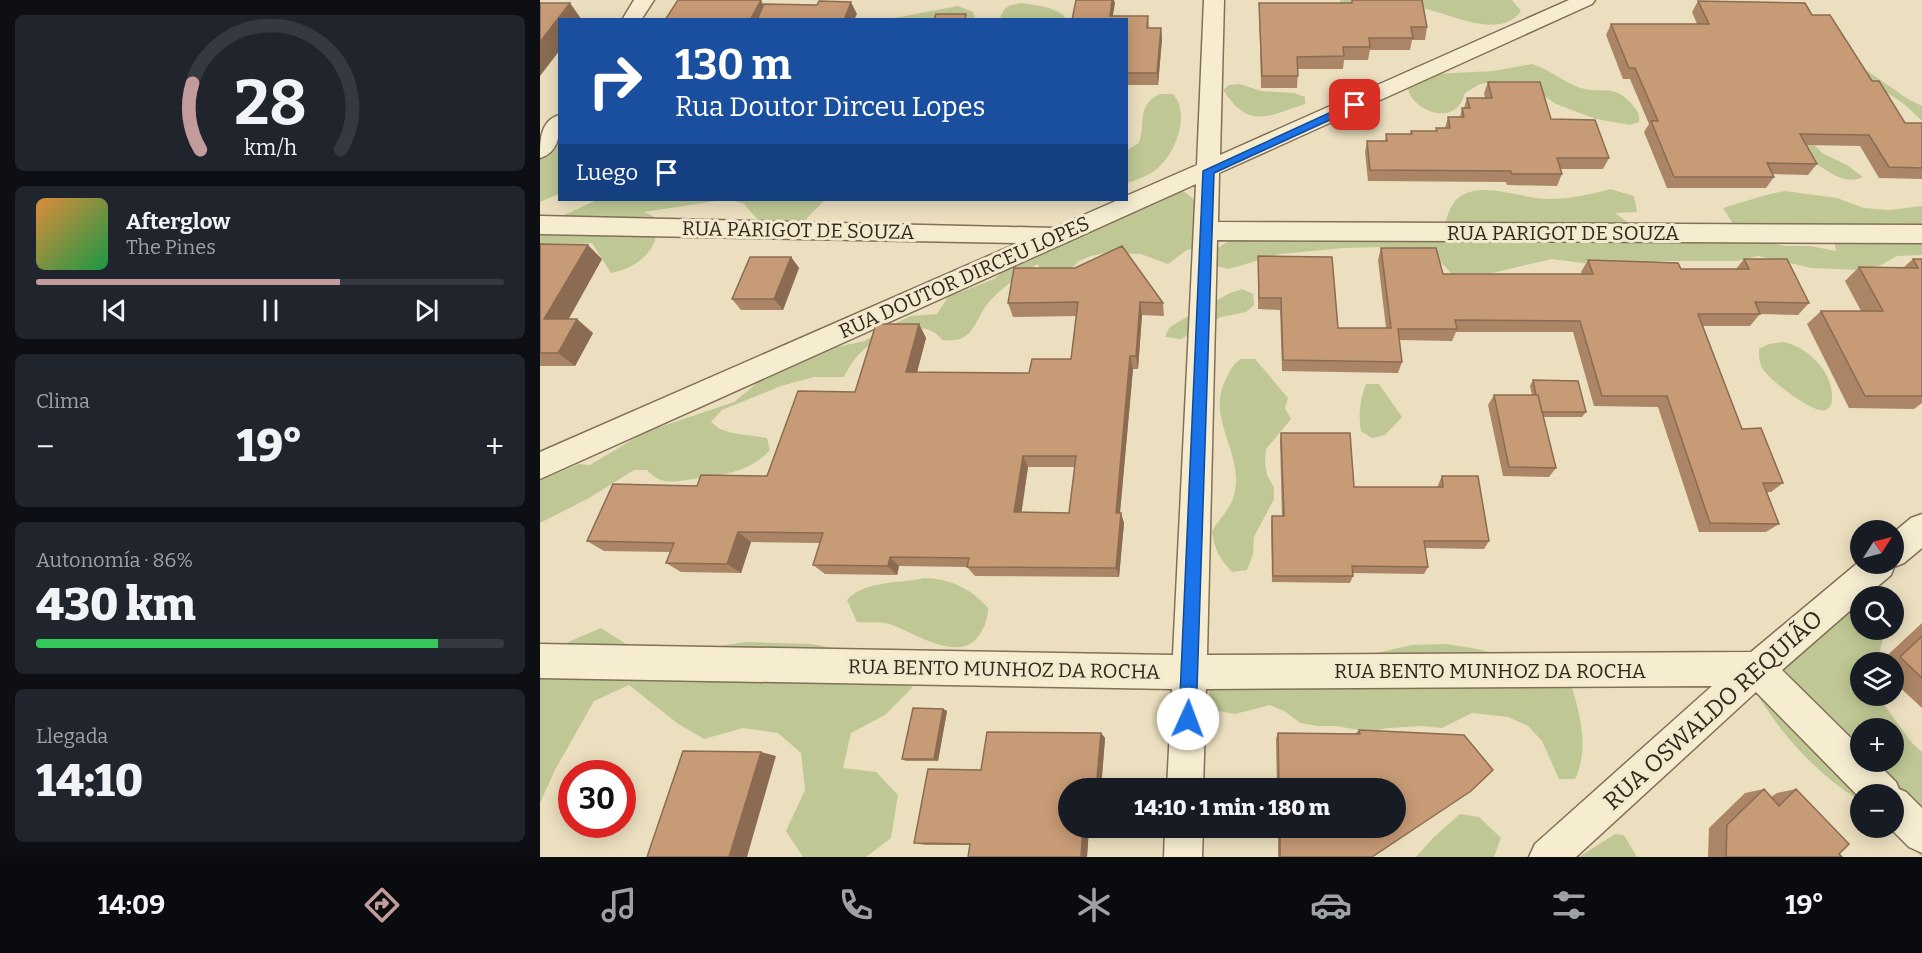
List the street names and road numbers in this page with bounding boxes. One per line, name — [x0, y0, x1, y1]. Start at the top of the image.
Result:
street label: RUA DOUTOR DIRCEU LOPES — [835, 211, 1093, 343]
street label: RUA PARIGOT DE SOUZA — [682, 216, 915, 244]
street label: RUA PARIGOT DE SOUZA — [1447, 221, 1680, 245]
street label: RUA OSWALDO REQUIÃO — [1598, 604, 1828, 816]
street label: RUA BENTO MUNHOZ DA ROCHA — [848, 654, 1161, 684]
street label: RUA BENTO MUNHOZ DA ROCHA — [1334, 659, 1647, 683]

